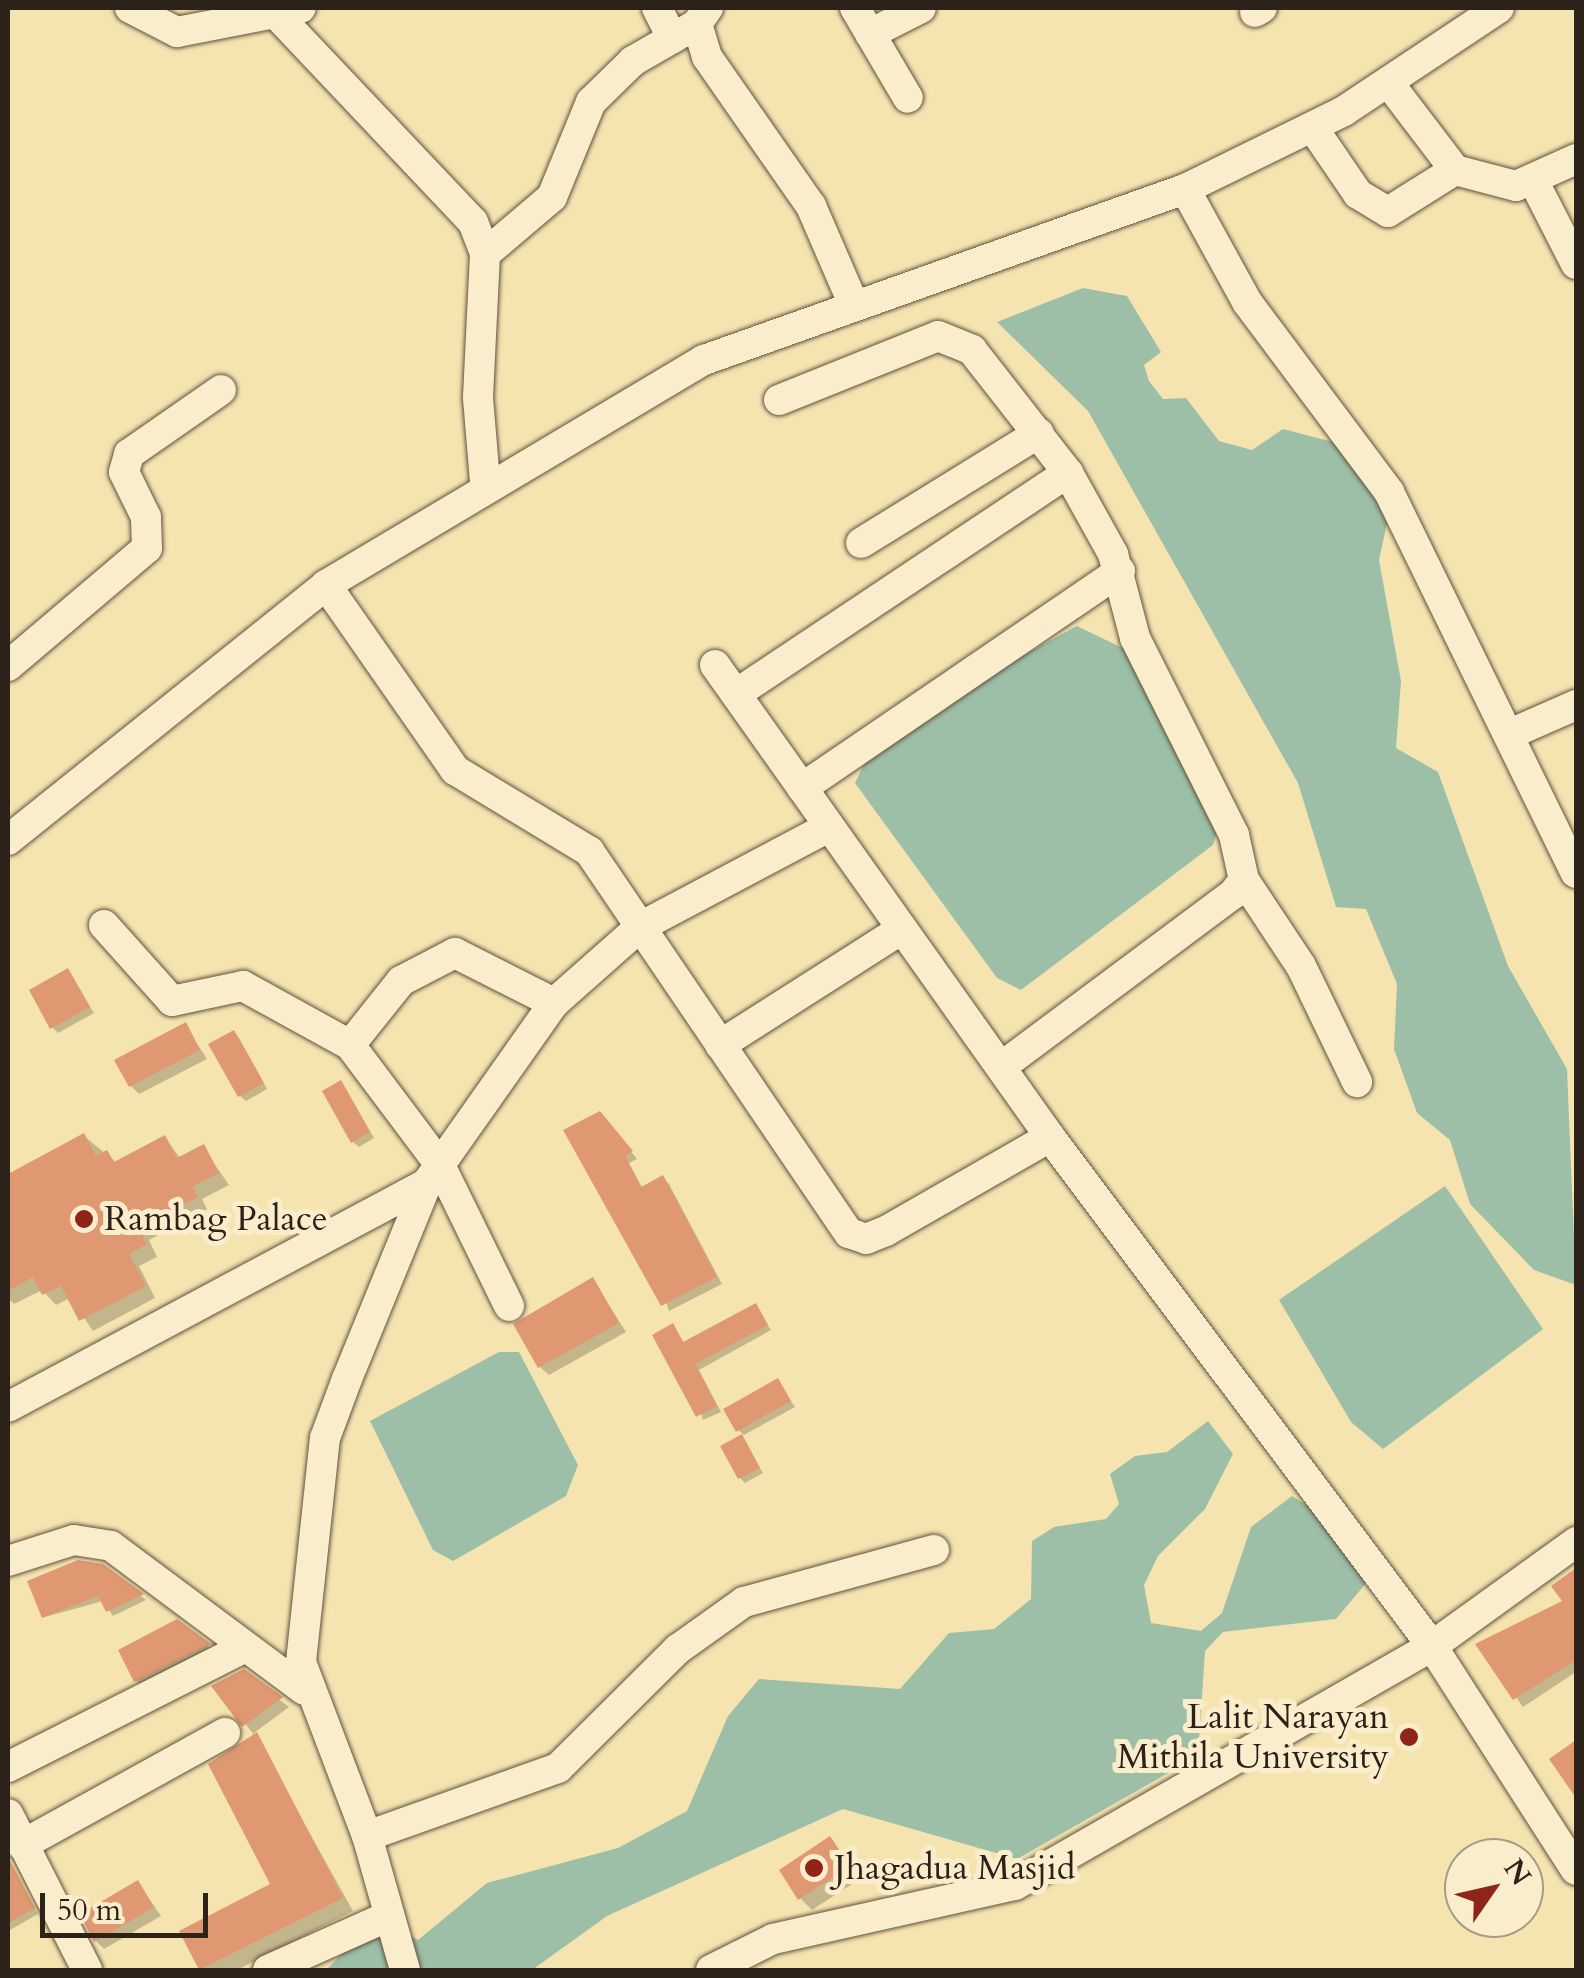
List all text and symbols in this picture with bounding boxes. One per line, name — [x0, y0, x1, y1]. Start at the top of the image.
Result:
place label: Rambag Palace — [104, 1198, 328, 1240]
marker: Rambag Palace — [73, 1208, 95, 1230]
place label: Lalit Narayan Mithila University — [1117, 1696, 1389, 1778]
marker: Lalit Narayan Mithila University — [1398, 1726, 1420, 1748]
north arrow — [1444, 1838, 1544, 1938]
place label: Jhagadua Masjid — [834, 1847, 1075, 1889]
text: N — [1495, 1852, 1540, 1893]
marker: Jhagadua Masjid — [803, 1857, 825, 1879]
scale bar — [45, 1873, 212, 1935]
text: 50 m — [57, 1890, 121, 1931]

